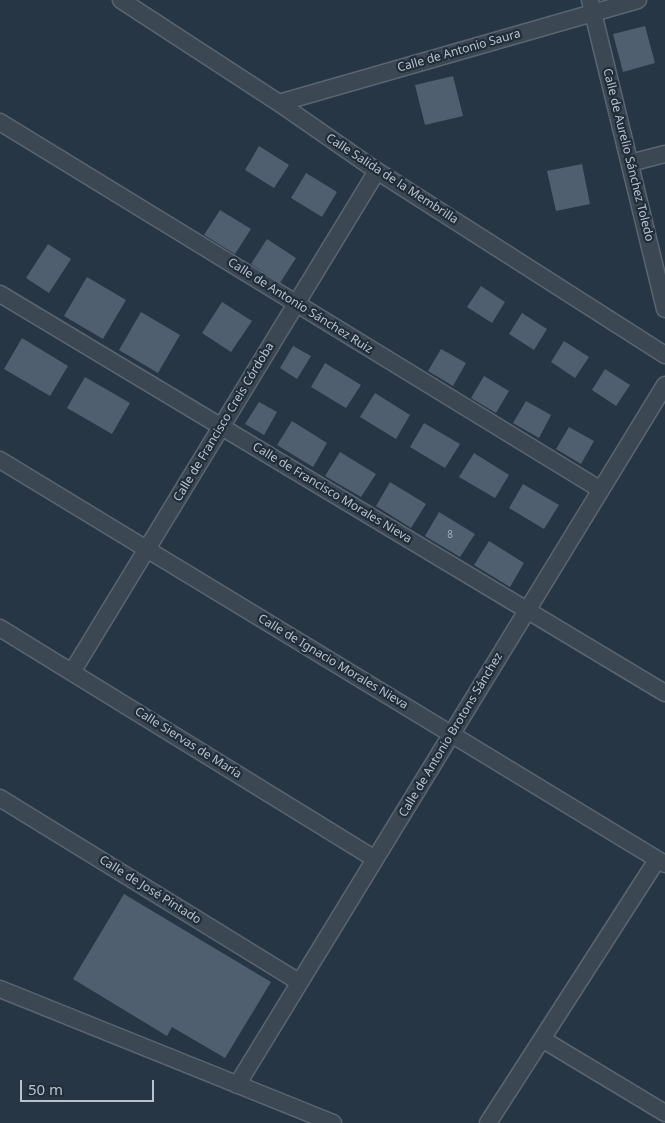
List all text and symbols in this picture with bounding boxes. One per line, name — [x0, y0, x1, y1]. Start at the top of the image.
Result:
street label: Calle de Antonio Saura — [396, 27, 522, 75]
street label: Calle de Aurelio Sánchez Toledo — [600, 67, 656, 243]
street label: Calle Salida de la Membrilla — [323, 131, 461, 227]
street label: Calle de Antonio Sánchez Ruiz — [225, 255, 375, 357]
street label: Calle de Francisco Creis Córdoba — [171, 340, 277, 504]
street label: Calle de Francisco Morales Nieva — [250, 440, 414, 546]
house number: 8 — [447, 529, 453, 541]
street label: Calle de Ignacio Morales Nieva — [255, 611, 411, 713]
street label: Calle de Antonio Brotons Sánchez — [396, 650, 506, 820]
street label: Calle Siervas de María — [132, 704, 244, 782]
street label: Calle de José Pintado — [96, 853, 204, 927]
scale bar — [22, 1070, 156, 1102]
text: 50 m — [28, 1079, 63, 1099]

